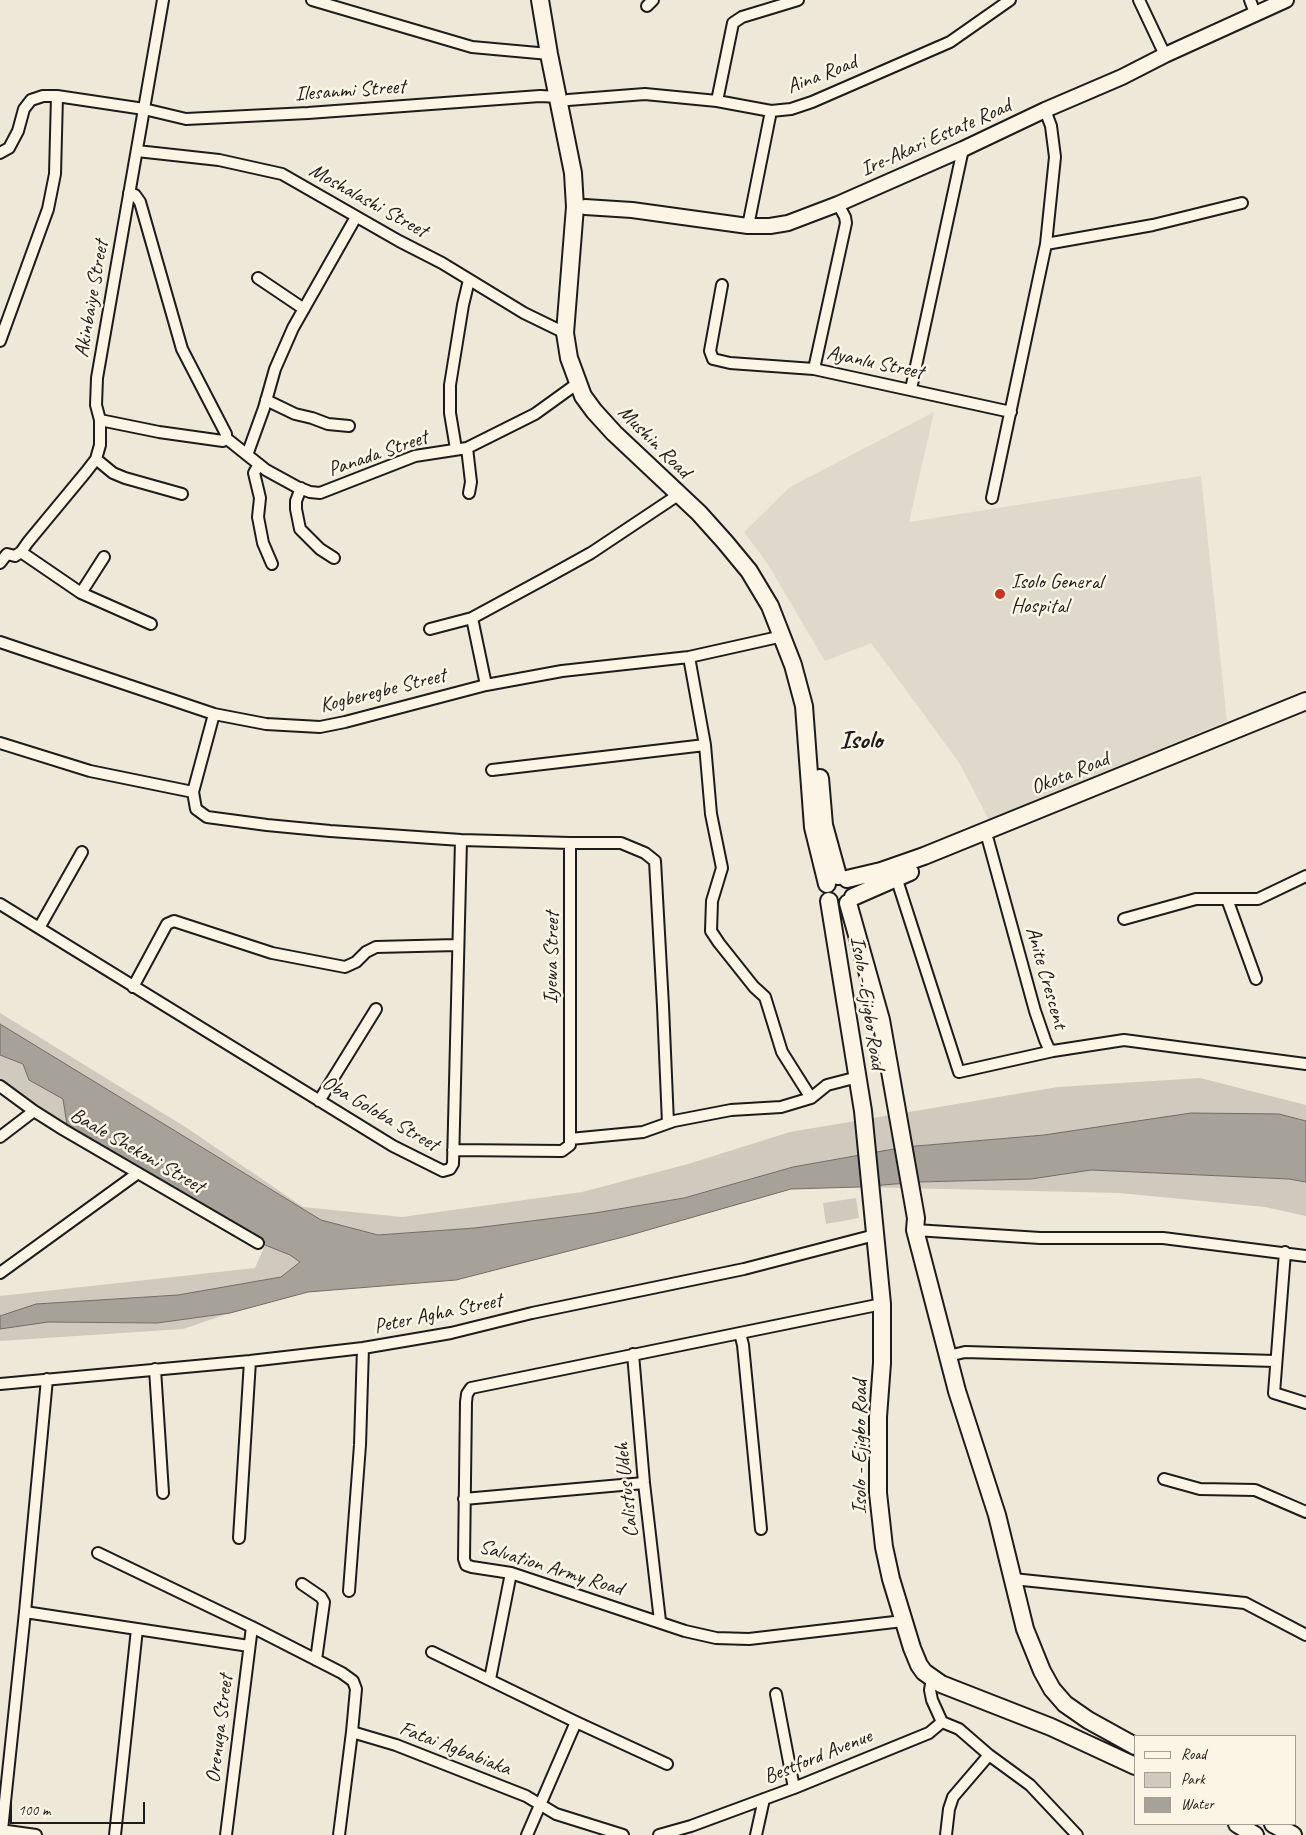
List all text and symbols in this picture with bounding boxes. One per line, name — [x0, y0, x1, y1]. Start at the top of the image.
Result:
street label: Aina Road — [784, 50, 860, 100]
street label: Ilesanmi Street — [294, 75, 406, 107]
street label: Ire-Akari Estate Road — [857, 94, 1015, 182]
street label: Moshalashi Street — [304, 158, 432, 244]
street label: Akinbaiye Street — [69, 239, 115, 359]
street label: Ayanlu Street — [824, 340, 926, 386]
street label: Mushin Road — [612, 400, 696, 484]
street label: Panada Street — [325, 425, 431, 483]
place label: Isolo General Hospital — [1011, 569, 1103, 619]
marker: Isolo General Hospital — [993, 587, 1007, 601]
street label: Kogberegbe Street — [317, 663, 449, 719]
district label: Isolo — [840, 725, 882, 757]
street label: Okota Road — [1027, 747, 1113, 801]
street label: Iyewa Street — [539, 912, 565, 1004]
street label: Anite Crescent — [1019, 924, 1073, 1032]
street label: Isolo - Ejigbo Road — [844, 935, 890, 1071]
street label: Oba Goloba Street — [317, 1070, 443, 1158]
street label: Baale Shekoni Street — [66, 1102, 208, 1200]
street label: Peter Agha Street — [372, 1288, 504, 1340]
street label: Isolo - Ejigbo Road — [847, 1380, 873, 1514]
street label: Calistus Udeh — [609, 1441, 645, 1539]
street label: Salvation Army Road — [476, 1534, 626, 1602]
street label: Orenuga Street — [201, 1673, 239, 1785]
street label: Fatai Agbabiaka — [396, 1716, 514, 1782]
street label: Bestford Avenue — [760, 1724, 876, 1790]
legend — [1134, 1735, 1296, 1825]
text: Road — [1181, 1745, 1206, 1764]
text: Park — [1181, 1770, 1205, 1789]
scale bar — [12, 1792, 148, 1824]
text: Water — [1181, 1795, 1214, 1814]
text: 100 m — [18, 1801, 50, 1820]

